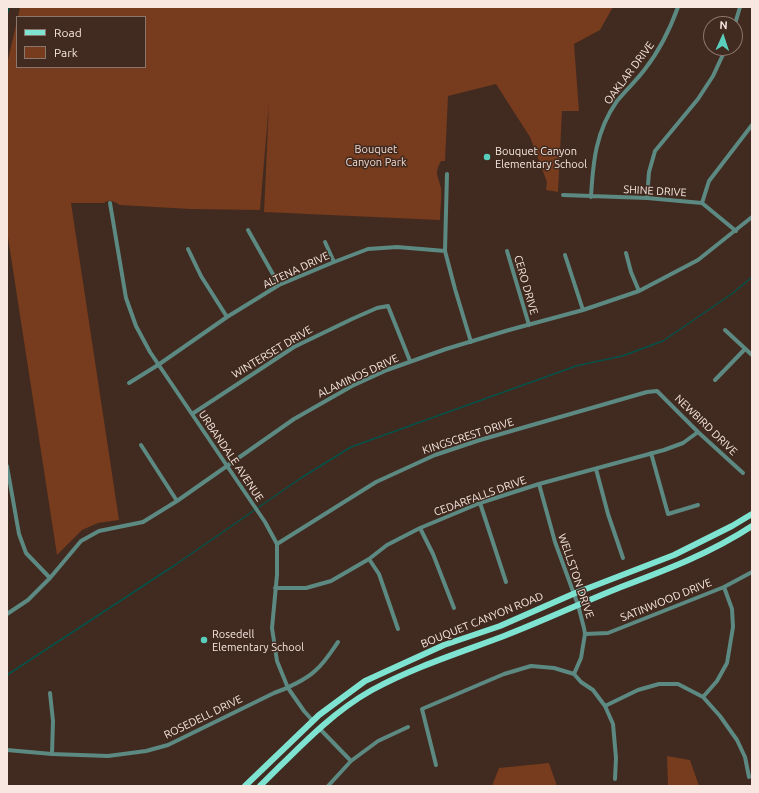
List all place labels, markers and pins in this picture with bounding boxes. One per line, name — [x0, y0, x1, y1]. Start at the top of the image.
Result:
place label: Bouquet Canyon Elementary School — [495, 144, 587, 170]
marker: Bouquet Canyon Elementary School — [482, 152, 492, 162]
place label: Rosedell Elementary School — [212, 627, 304, 653]
marker: Rosedell Elementary School — [199, 635, 209, 645]

